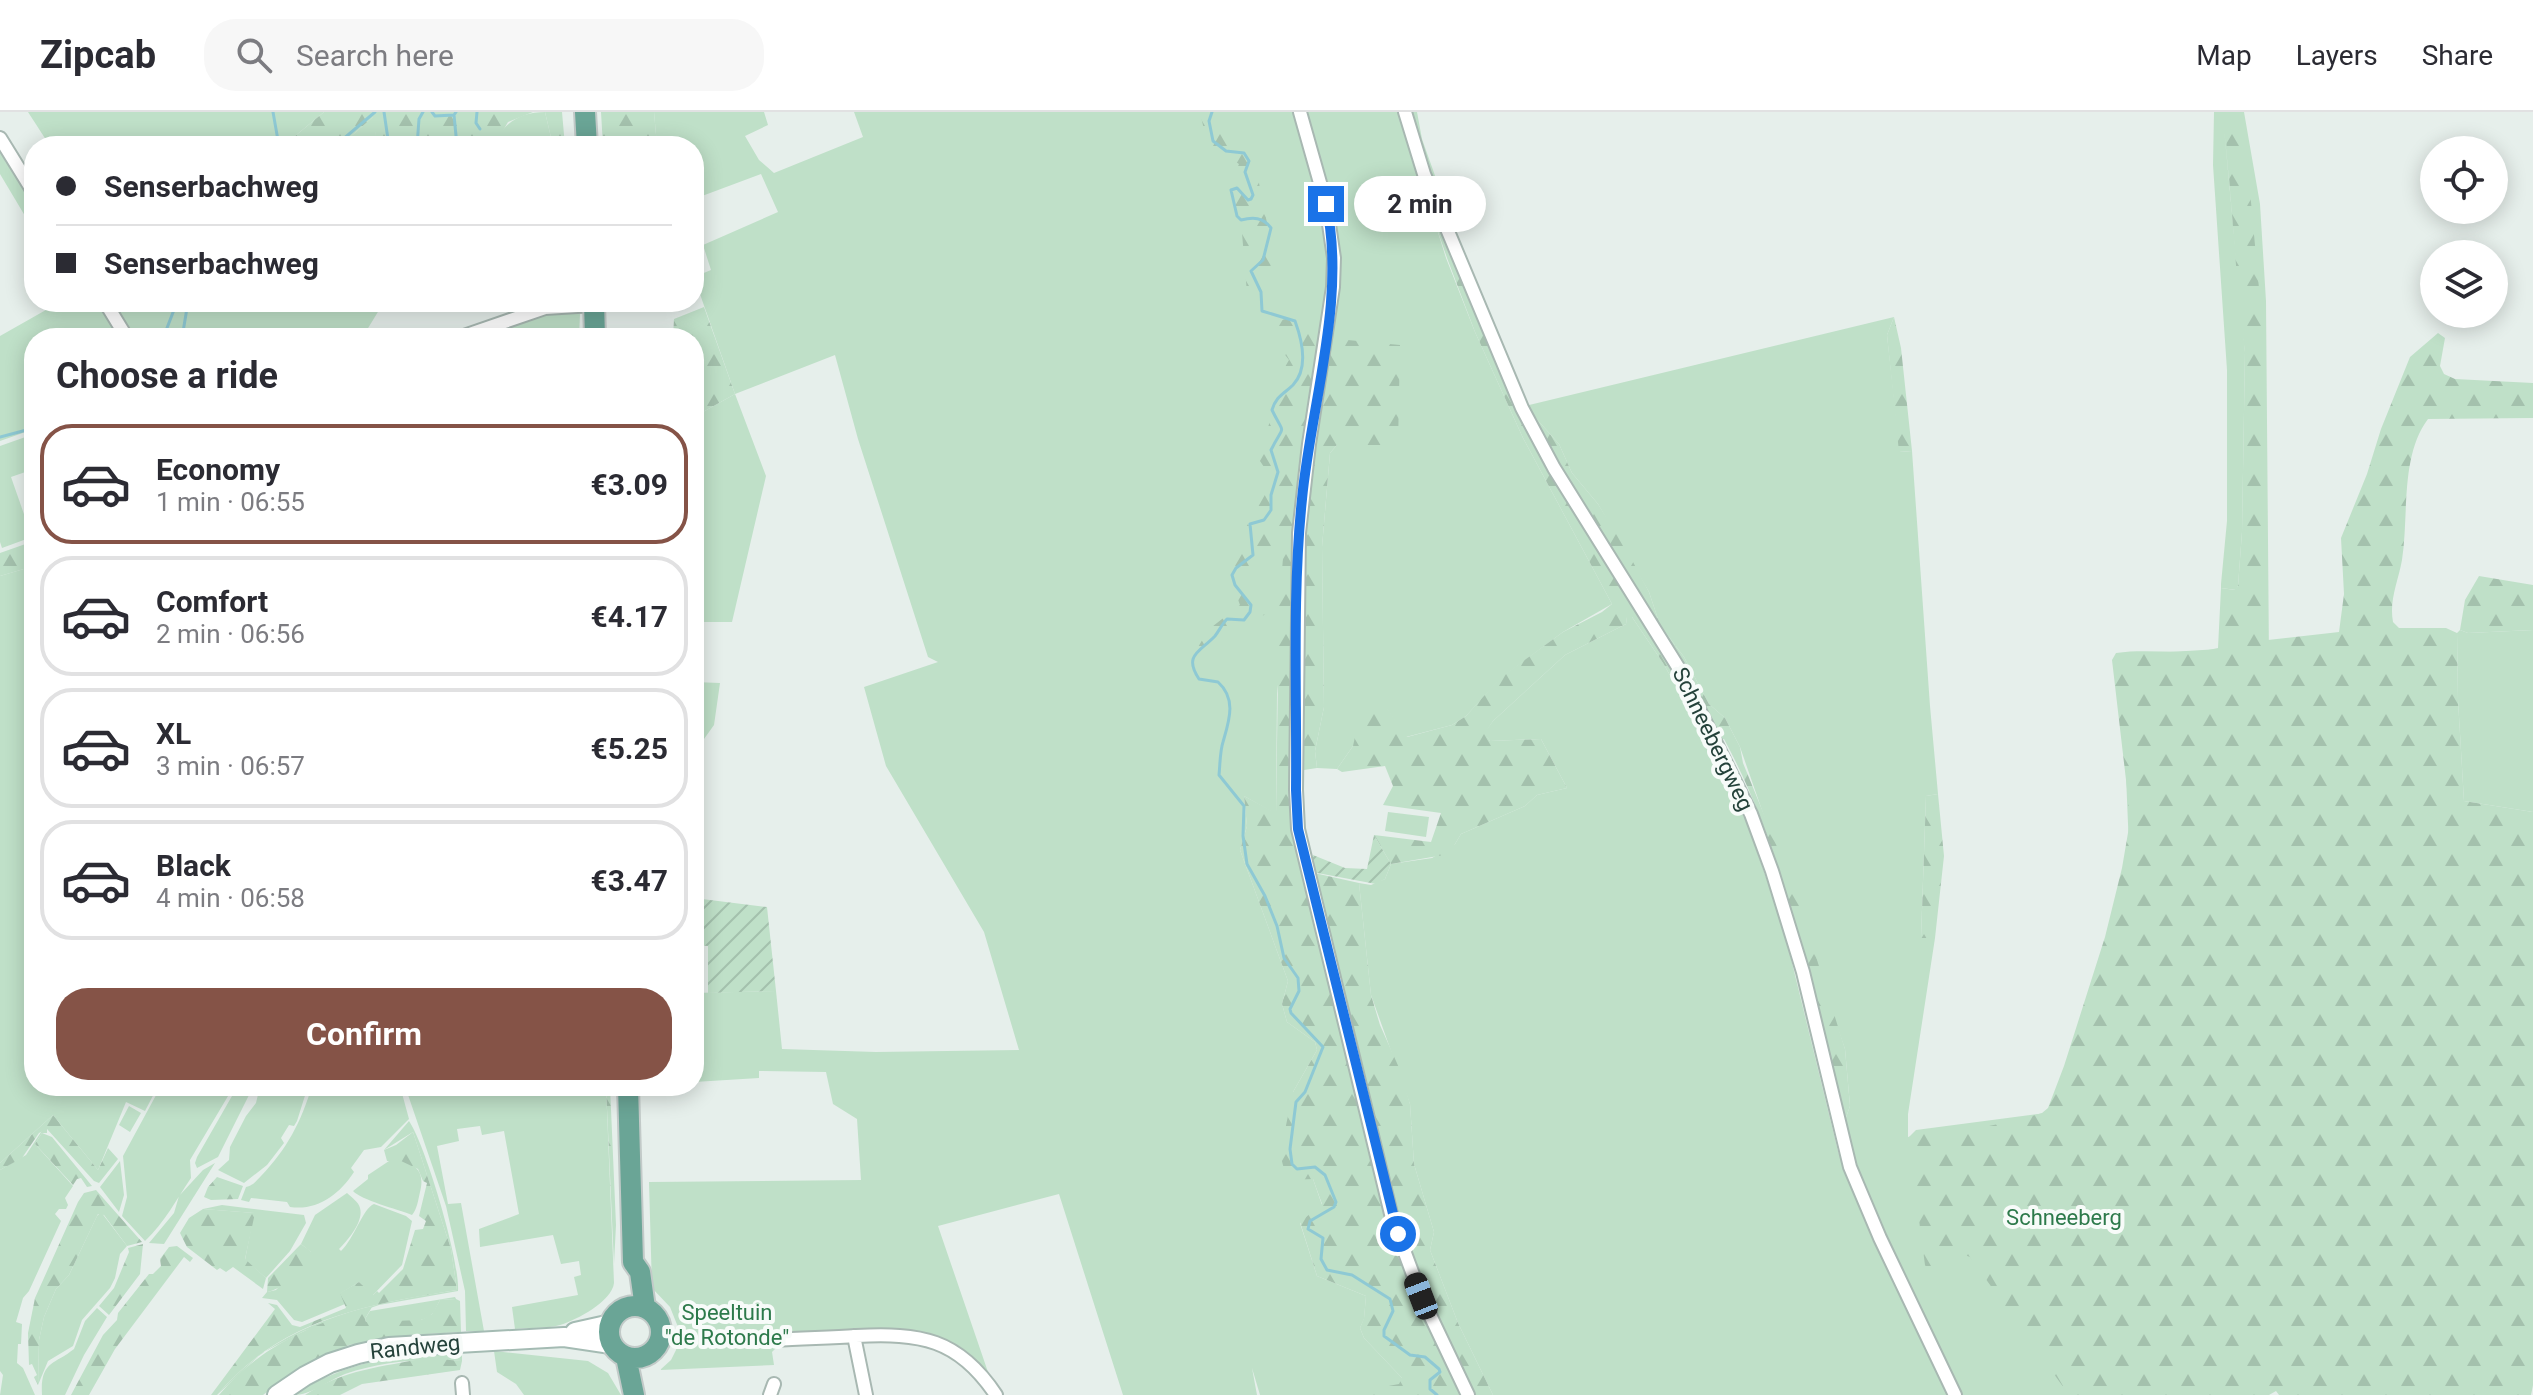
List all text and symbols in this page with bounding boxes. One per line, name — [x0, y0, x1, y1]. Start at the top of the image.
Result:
search box — [204, 19, 764, 91]
text: Zipcab — [40, 33, 156, 77]
icon: search — [232, 33, 276, 77]
text: Search here — [296, 38, 454, 73]
text: Map — [2196, 39, 2252, 72]
text: Layers — [2296, 39, 2378, 72]
text: Share — [2422, 39, 2493, 72]
map controls — [2420, 136, 2508, 328]
button: locate — [2420, 136, 2508, 224]
text: Senserbachweg — [104, 169, 319, 204]
callout: 2 min — [1354, 176, 1486, 232]
route end — [1308, 186, 1344, 222]
text: 2 min — [1387, 189, 1453, 219]
button: layers — [2420, 240, 2508, 328]
text: Senserbachweg — [104, 246, 319, 281]
text: Choose a ride — [56, 355, 278, 397]
icon: car — [60, 448, 132, 520]
text: Economy — [156, 452, 280, 487]
text: €3.09 — [590, 467, 668, 502]
text: 1 min · 06:55 — [156, 487, 305, 517]
icon: car — [60, 580, 132, 652]
text: Comfort — [156, 584, 268, 619]
text: €4.17 — [590, 599, 668, 634]
text: 2 min · 06:56 — [156, 619, 305, 649]
street label: Schneebergweg — [1667, 663, 1759, 815]
icon: car — [60, 712, 132, 784]
text: XL — [156, 716, 191, 751]
text: €5.25 — [590, 731, 668, 766]
text: 3 min · 06:57 — [156, 751, 305, 781]
icon: car — [60, 844, 132, 916]
text: Black — [156, 848, 231, 883]
text: €3.47 — [590, 863, 668, 898]
text: 4 min · 06:58 — [156, 883, 305, 913]
button: Confirm — [56, 988, 672, 1080]
park label: Schneeberg — [2006, 1205, 2122, 1230]
route start — [1380, 1216, 1416, 1252]
car — [1401, 1269, 1441, 1323]
park label: Speeltuin "de Rotonde" — [665, 1300, 789, 1350]
street label: Randweg — [369, 1330, 461, 1364]

